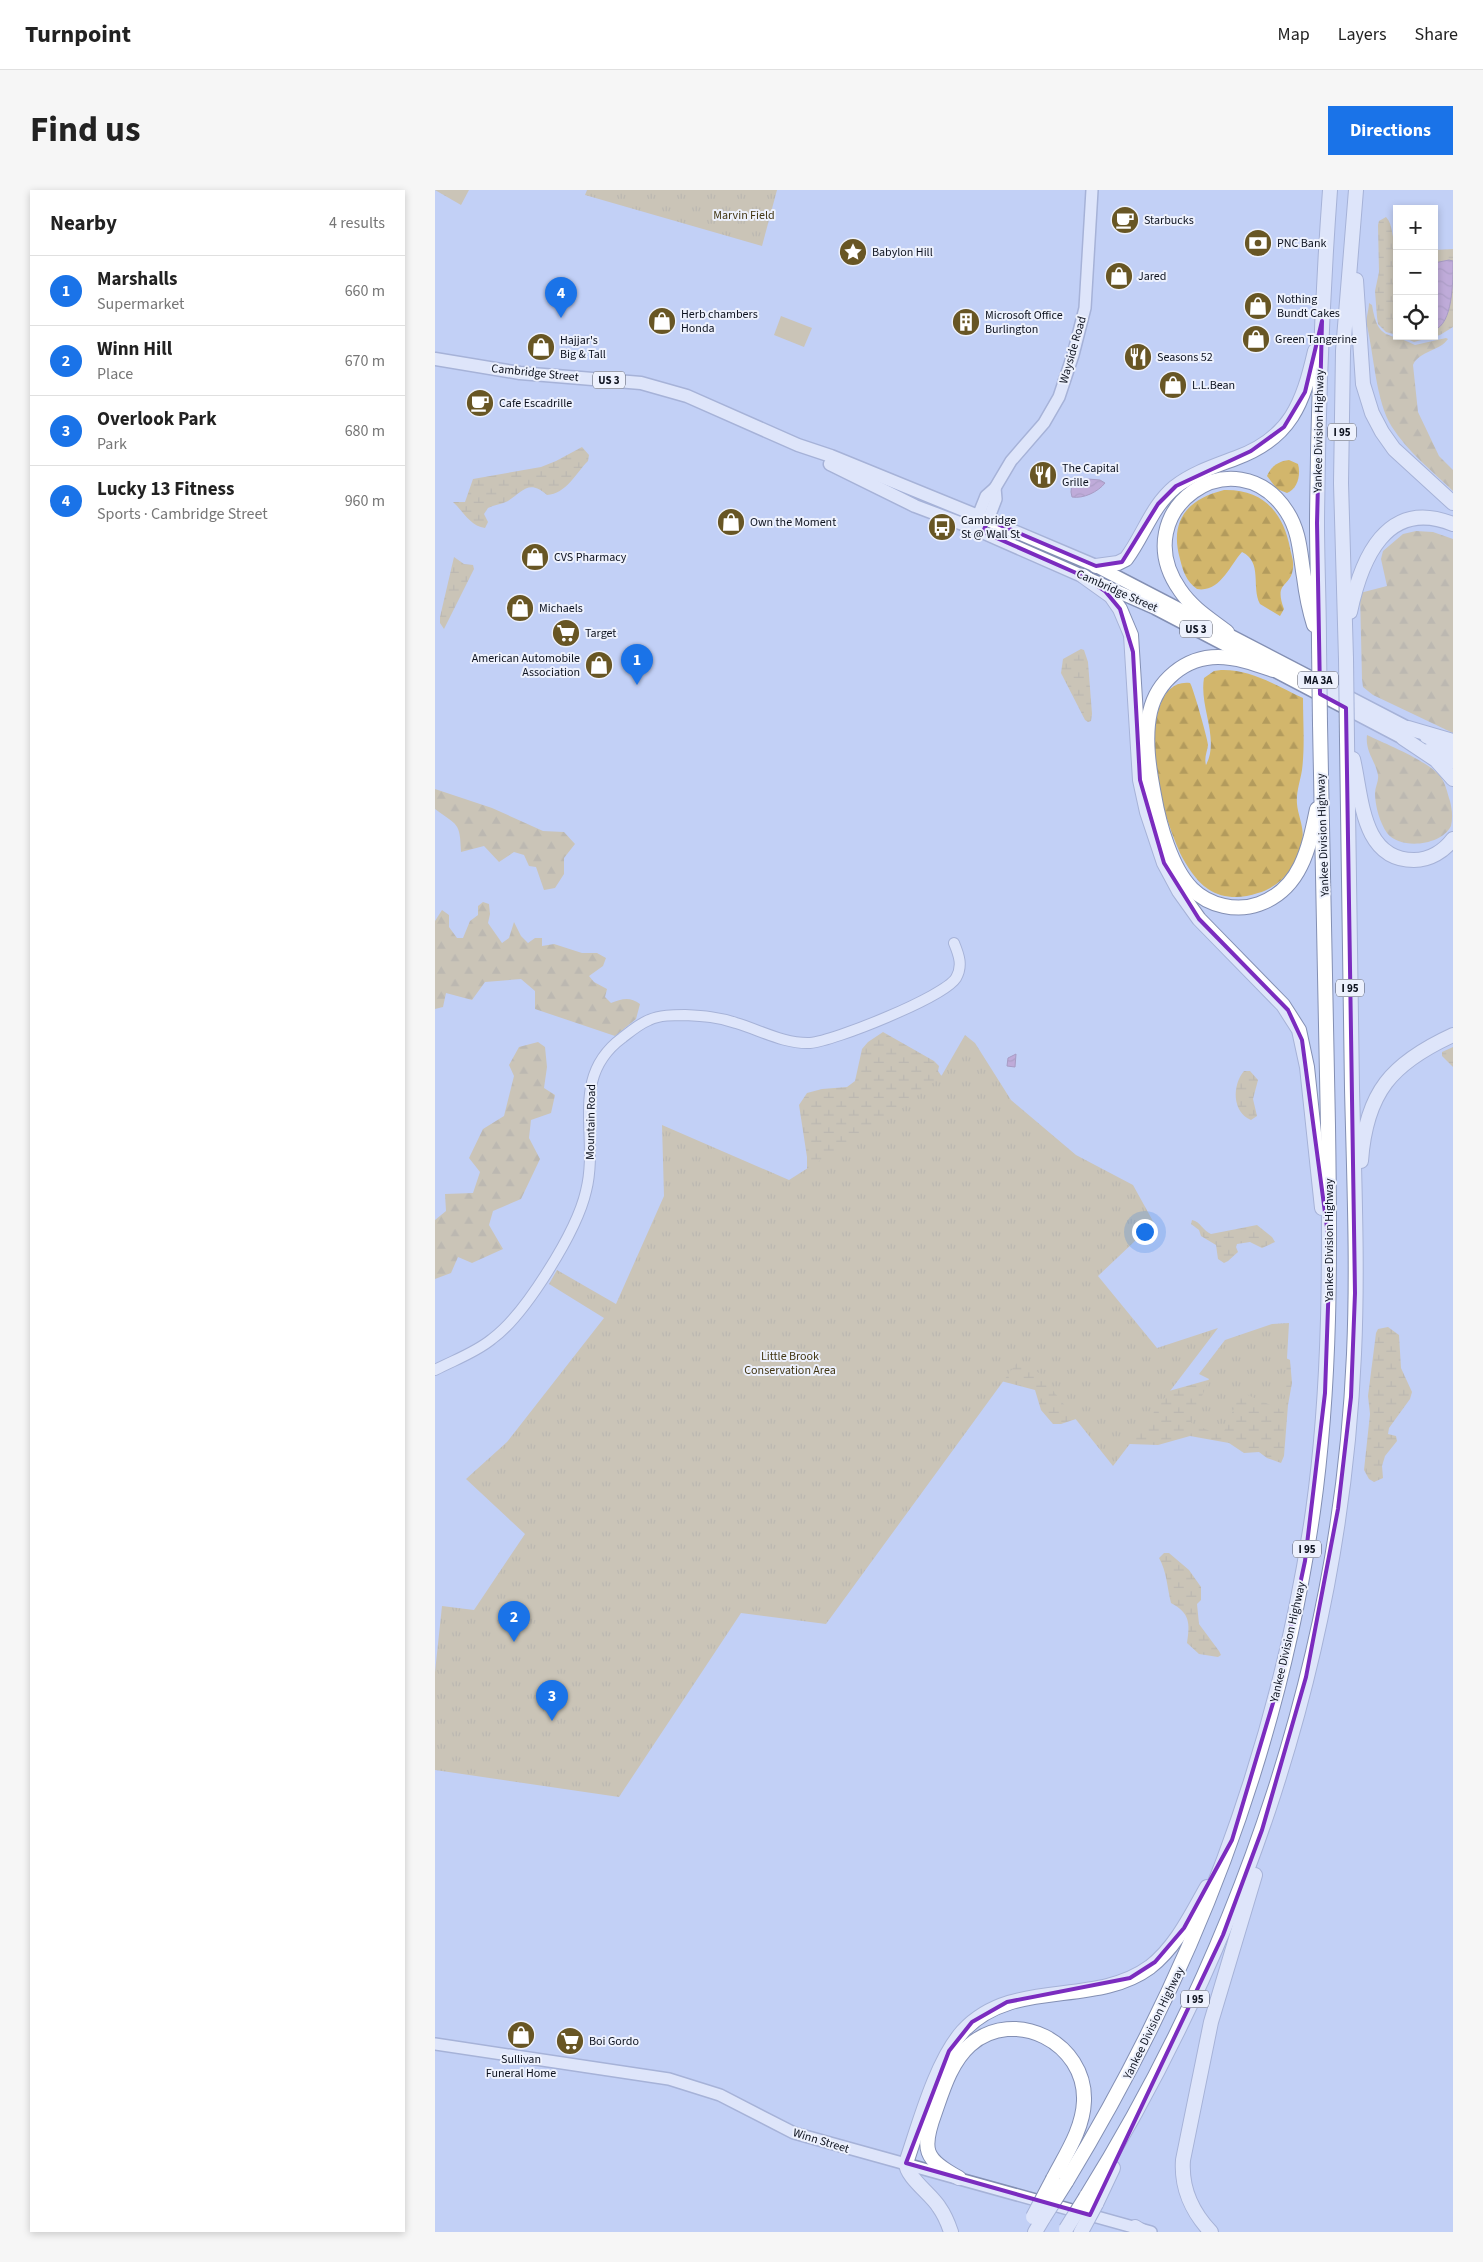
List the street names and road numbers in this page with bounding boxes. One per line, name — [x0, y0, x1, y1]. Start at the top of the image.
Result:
street label: Wayside Road — [1055, 314, 1091, 386]
street label: Cambridge Street — [491, 360, 579, 386]
street label: Yankee Division Highway — [1309, 369, 1329, 494]
road number: US 3 — [593, 372, 625, 388]
road number: I 95 — [1328, 423, 1356, 440]
street label: Cambridge Street — [1074, 565, 1160, 617]
road number: US 3 — [1180, 620, 1212, 638]
road number: MA 3A — [1298, 672, 1338, 688]
street label: Yankee Division Highway — [1312, 773, 1334, 898]
road number: I 95 — [1336, 980, 1364, 996]
street label: Mountain Road — [582, 1084, 600, 1160]
street label: Yankee Division Highway — [1321, 1178, 1338, 1303]
road number: I 95 — [1293, 1540, 1321, 1558]
street label: Yankee Division Highway — [1266, 1580, 1310, 1705]
street label: Yankee Division Highway — [1119, 1963, 1189, 2083]
road number: I 95 — [1181, 1990, 1209, 2008]
street label: Winn Street — [791, 2124, 851, 2158]

